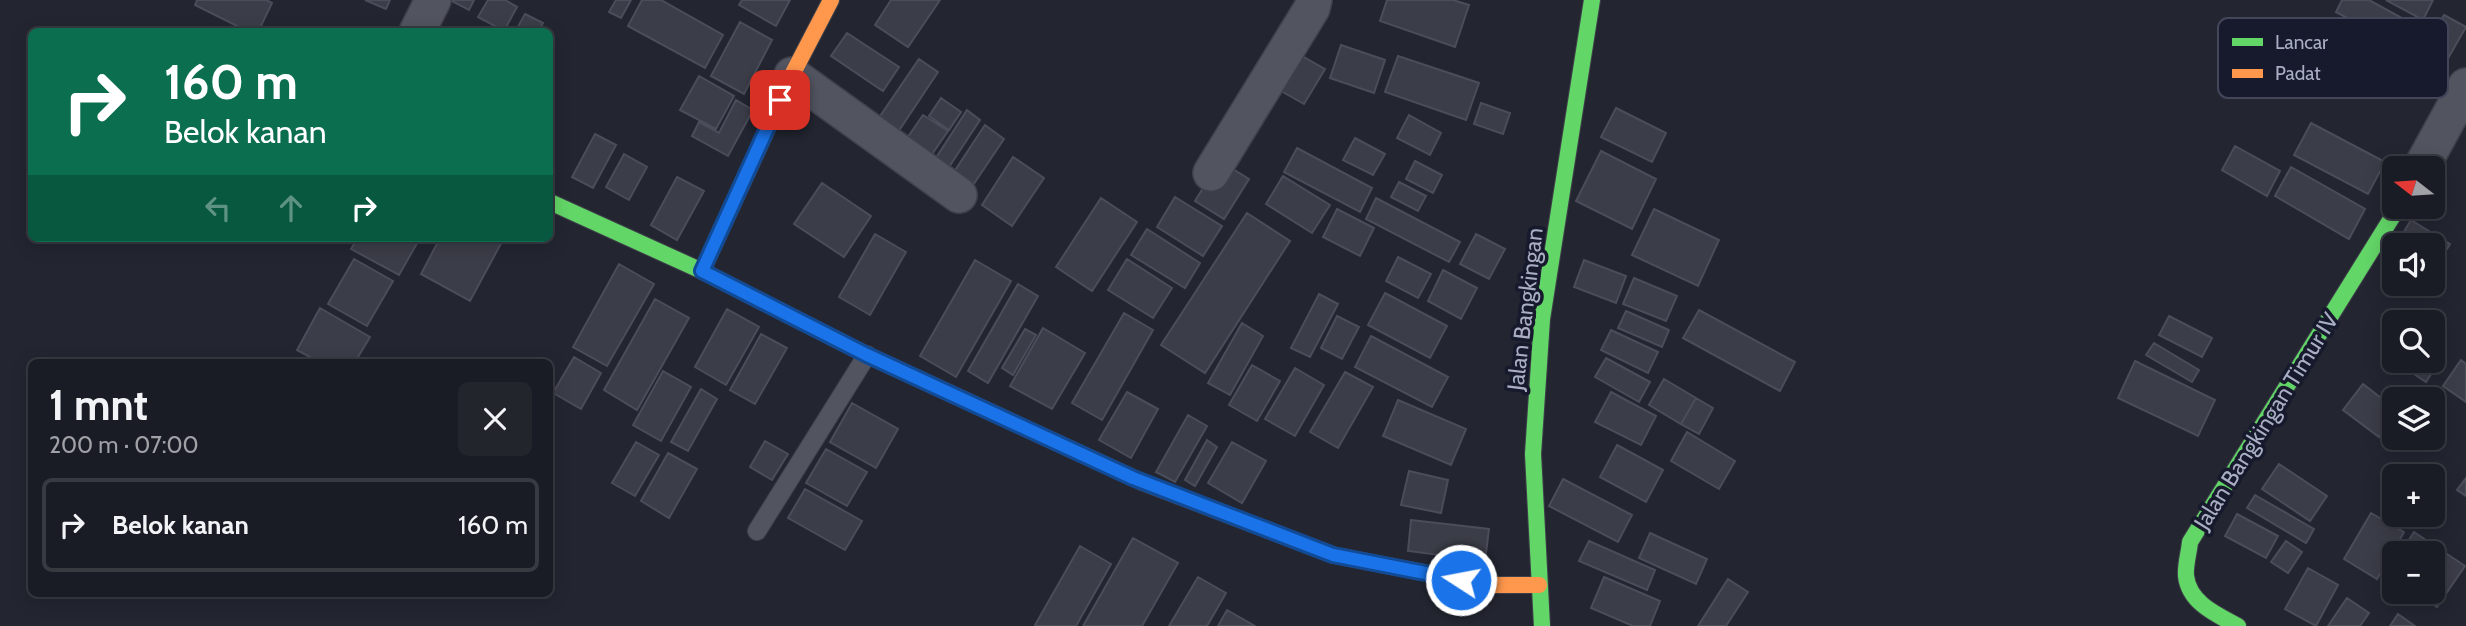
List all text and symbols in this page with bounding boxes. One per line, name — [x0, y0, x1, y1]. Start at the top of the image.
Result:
legend — [2218, 18, 2448, 98]
text: Lancar — [2275, 31, 2328, 54]
text: 160 m — [164, 52, 298, 111]
icon: right — [49, 56, 140, 147]
text: Padat — [2275, 62, 2321, 85]
pin — [750, 70, 810, 130]
icon: arrive — [761, 81, 799, 119]
text: Belok kanan — [164, 112, 327, 151]
north arrow — [2382, 156, 2445, 219]
map controls — [2382, 156, 2445, 604]
icon: left — [199, 189, 237, 227]
icon: ahead — [272, 189, 310, 227]
icon: right — [345, 189, 383, 227]
street label: Jalan Bangkingan — [1501, 226, 1549, 393]
button: sound — [2382, 233, 2445, 296]
street label: Jalan Bangkingan Timur IV — [2187, 307, 2344, 535]
button: search — [2382, 310, 2445, 373]
text: 1 mnt — [49, 379, 148, 431]
button: close — [458, 382, 532, 456]
button: layers — [2382, 387, 2445, 450]
text: 200 m · 07:00 — [49, 431, 199, 459]
button: + — [2382, 464, 2445, 527]
icon: right — [53, 506, 91, 544]
text: Belok kanan — [112, 509, 249, 541]
text: 160 m — [458, 509, 528, 541]
button: − — [2382, 541, 2445, 604]
position arrow — [1424, 543, 1498, 617]

